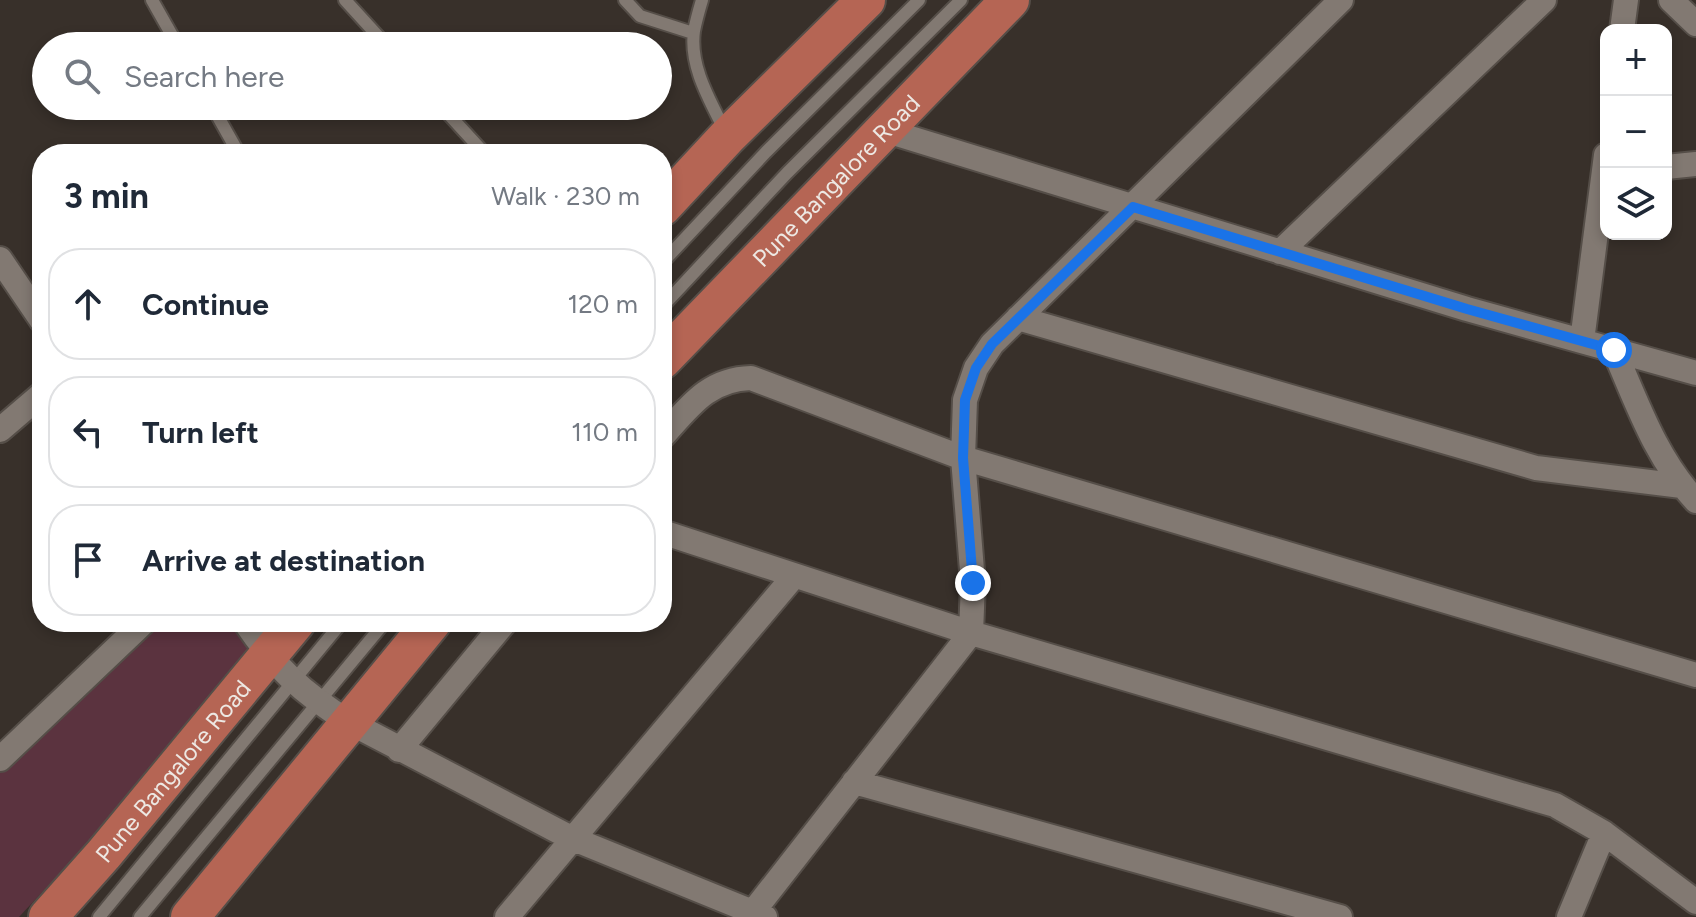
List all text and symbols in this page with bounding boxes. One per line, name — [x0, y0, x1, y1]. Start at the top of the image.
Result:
map controls — [1600, 24, 1672, 240]
button: + — [1600, 24, 1672, 96]
search box — [32, 32, 672, 120]
icon: search — [60, 54, 104, 98]
text: Search here — [124, 58, 284, 95]
street label: Pune Bangalore Road — [746, 88, 925, 272]
button: − — [1600, 96, 1672, 168]
button: layers — [1600, 168, 1672, 240]
text: 3 min — [64, 176, 149, 217]
text: Walk · 230 m — [491, 180, 640, 212]
icon: ahead — [66, 282, 110, 326]
text: Continue — [142, 286, 269, 323]
text: 120 m — [568, 288, 638, 320]
route start — [1596, 332, 1632, 368]
icon: left — [66, 410, 110, 454]
text: Turn left — [142, 414, 259, 451]
text: 110 m — [571, 416, 638, 448]
icon: arrive — [66, 538, 110, 582]
text: Arrive at destination — [142, 542, 425, 579]
route end — [955, 565, 991, 601]
street label: Pune Bangalore Road — [89, 674, 257, 868]

